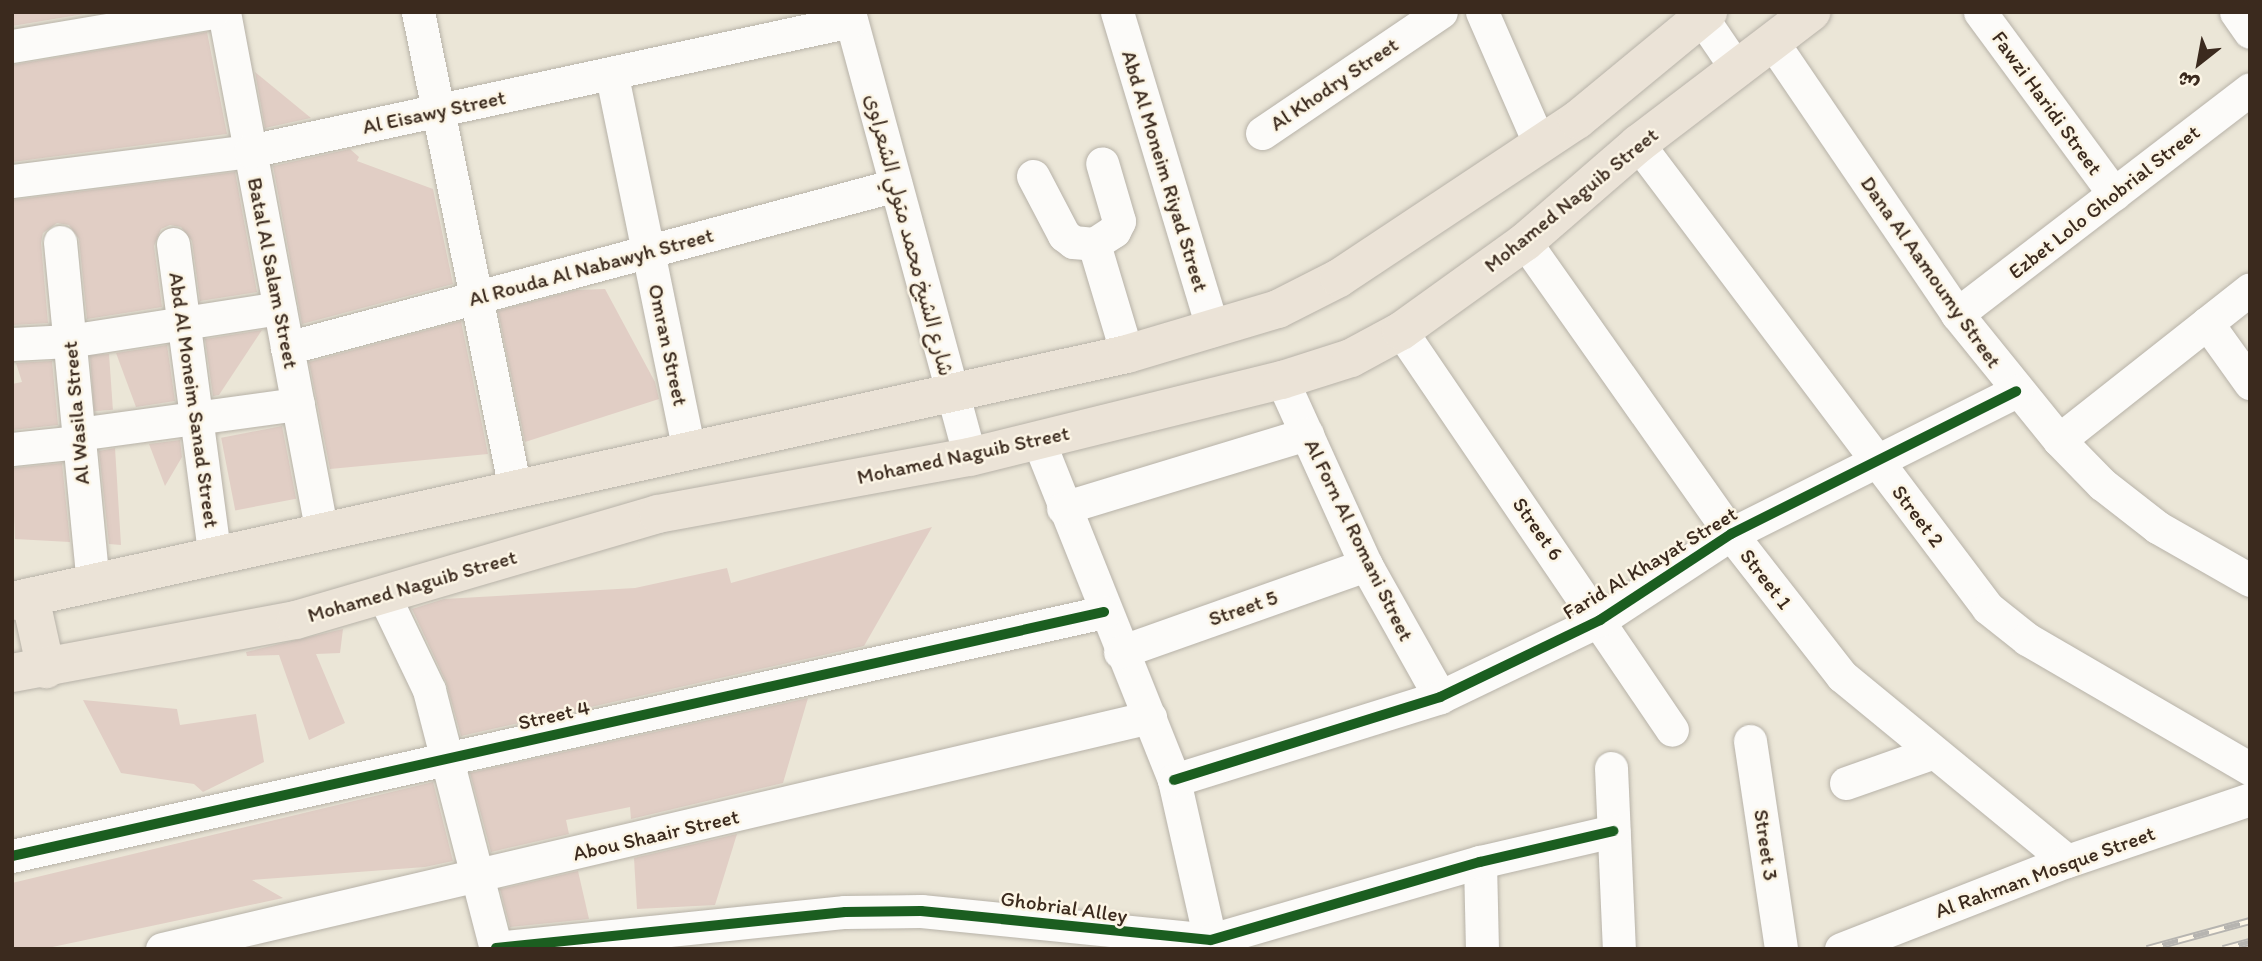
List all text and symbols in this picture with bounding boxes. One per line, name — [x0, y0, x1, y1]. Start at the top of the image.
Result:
street label: Fawzi Haridi Street — [1987, 26, 2107, 180]
north arrow — [2164, 28, 2234, 98]
street label: Al Khodry Street — [1265, 32, 1403, 136]
street label: Abd Al Moneim Riyad Street — [1116, 48, 1214, 294]
text: ش — [2173, 66, 2203, 97]
street label: Al Eisawy Street — [360, 85, 508, 139]
street label: شارع الشيخ محمد متولي الشعراوى — [859, 91, 959, 379]
street label: Ezbet Lolo Ghobrial Street — [2003, 119, 2205, 285]
street label: Mohamed Naguib Street — [1479, 122, 1663, 278]
street label: Dana Al Aamoumy Street — [1855, 172, 2007, 372]
street label: Batal Al Salam Street — [242, 176, 304, 370]
street label: Al Rouda Al Nabawyh Street — [466, 222, 716, 312]
street label: Abd Al Moneim Sanad Street — [164, 271, 224, 529]
street label: Omran Street — [643, 282, 693, 408]
street label: Al Wasila Street — [57, 340, 95, 486]
street label: Mohamed Naguib Street — [855, 420, 1071, 490]
street label: Al Forn Al Romani Street — [1299, 435, 1419, 645]
street label: Street 2 — [1886, 480, 1950, 552]
street label: Street 6 — [1507, 493, 1569, 565]
street label: Farid Al Khayat Street — [1558, 501, 1742, 625]
street label: Mohamed Naguib Street — [305, 544, 519, 628]
street label: Street 1 — [1735, 544, 1797, 614]
street label: Street 5 — [1205, 584, 1281, 632]
street label: Street 4 — [516, 695, 592, 735]
street label: Abou Shaair Street — [571, 804, 741, 866]
street label: Street 3 — [1749, 808, 1783, 882]
street label: Al Rahman Mosque Street — [1932, 820, 2158, 924]
street label: Ghobrial Alley — [999, 886, 1129, 928]

